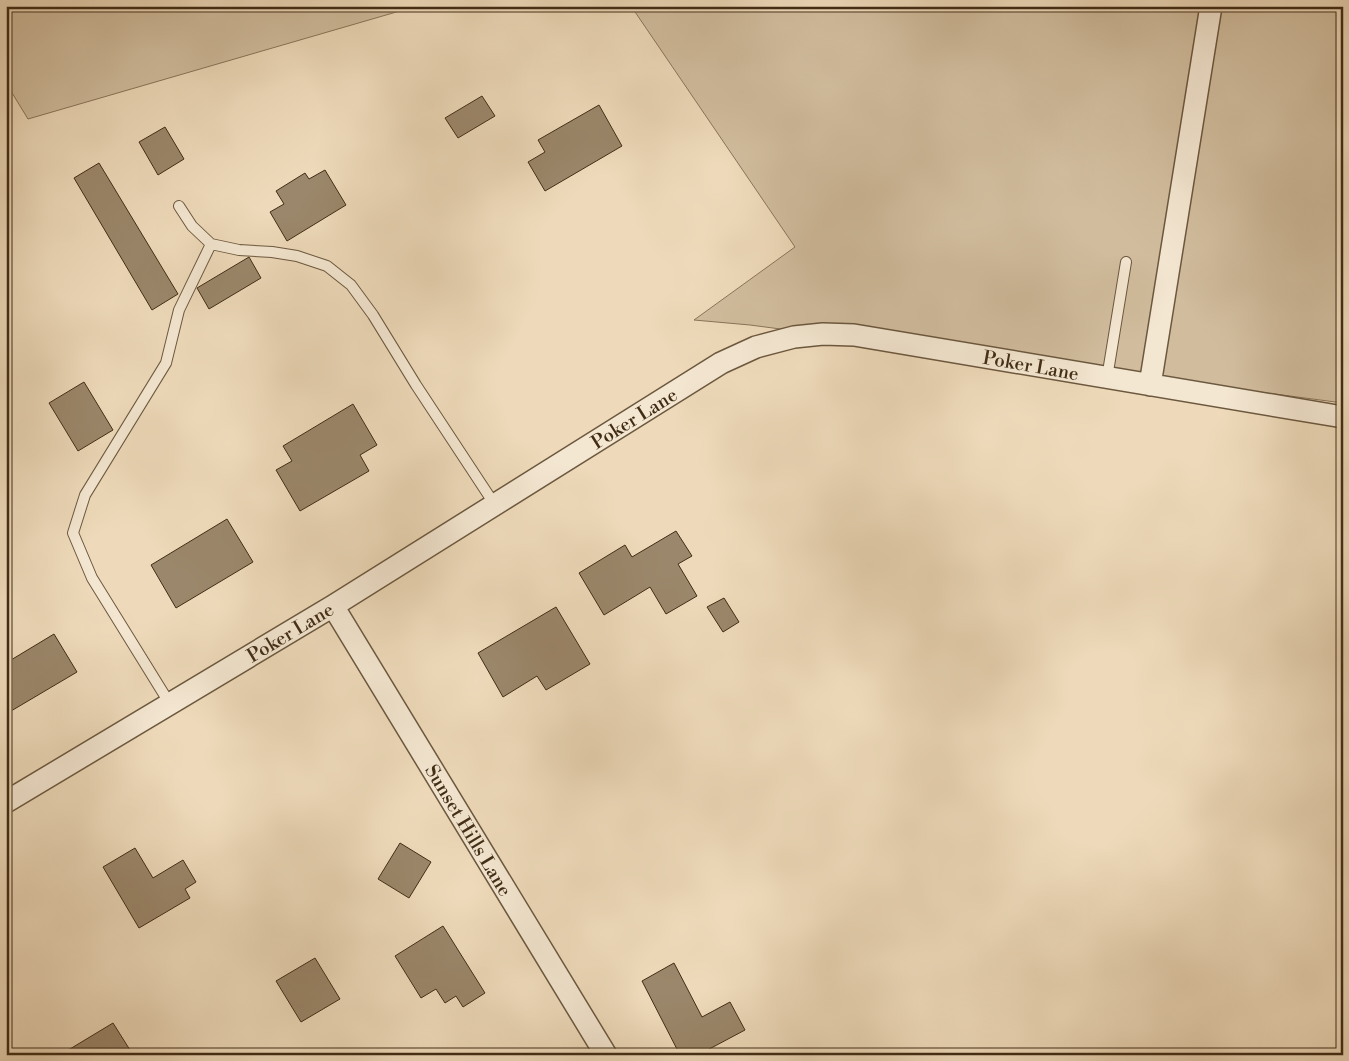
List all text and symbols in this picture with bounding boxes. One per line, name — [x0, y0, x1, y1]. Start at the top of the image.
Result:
street label: Poker Lane — [981, 346, 1081, 386]
street label: Poker Lane — [587, 383, 682, 455]
street label: Poker Lane — [243, 598, 338, 668]
street label: Sunset Hills Lane — [419, 760, 517, 901]

